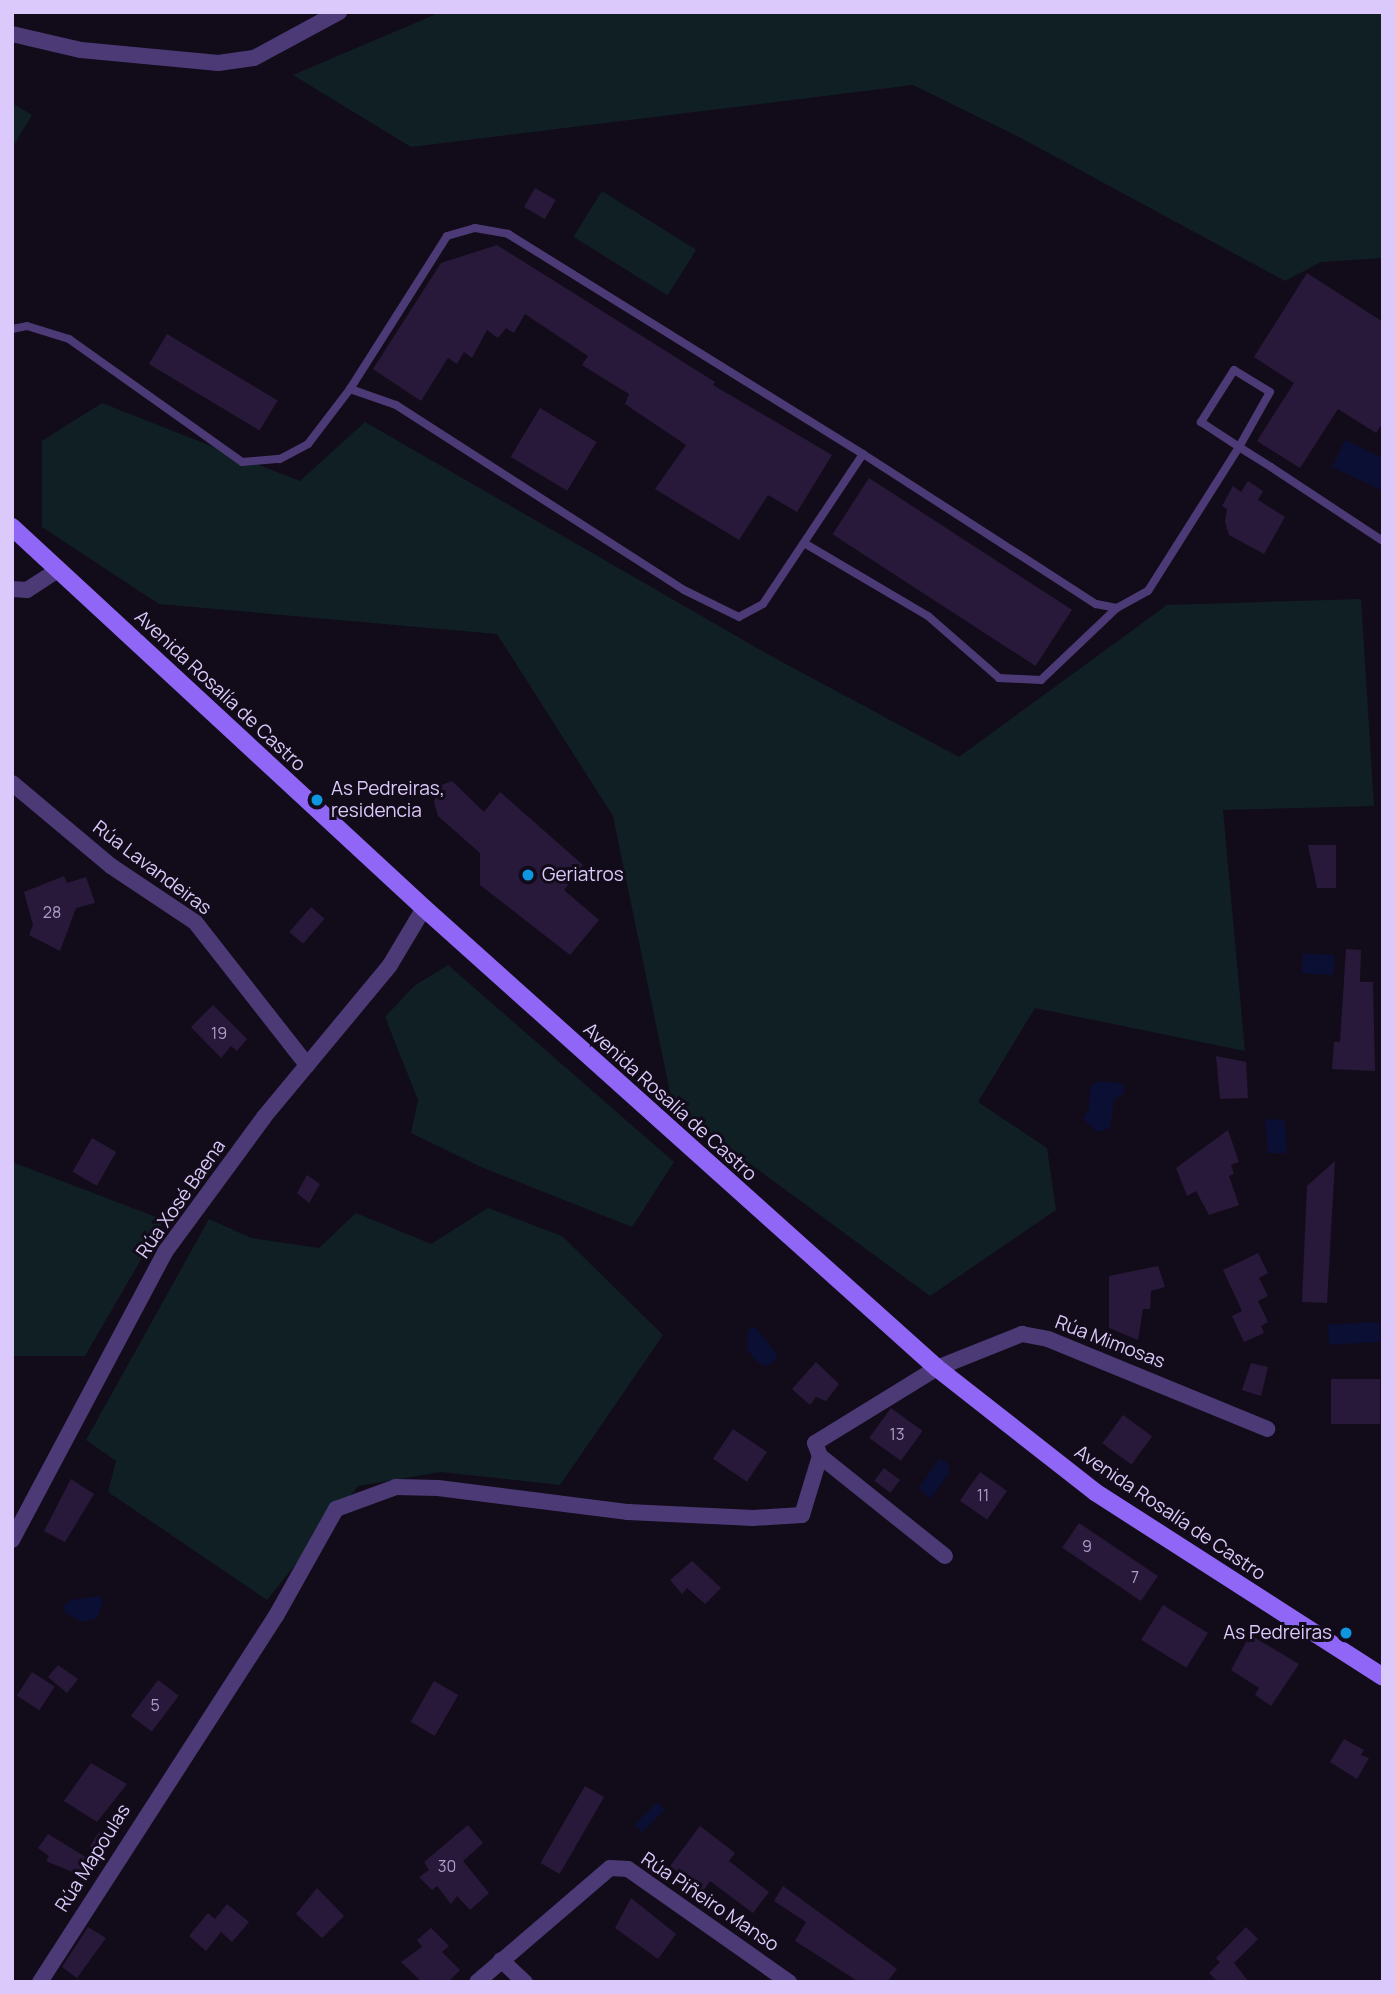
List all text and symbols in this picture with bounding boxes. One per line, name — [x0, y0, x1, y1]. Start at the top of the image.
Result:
street label: Avenida Rosalía de Castro — [130, 606, 310, 776]
place label: As Pedreiras, residencia — [331, 778, 445, 822]
marker: As Pedreiras, residencia — [309, 792, 325, 808]
street label: Rúa Lavandeiras — [88, 816, 216, 920]
place label: Geriatros — [542, 864, 624, 886]
marker: Geriatros — [520, 867, 536, 883]
house number: 28 — [43, 902, 61, 922]
street label: Avenida Rosalía de Castro — [579, 1018, 761, 1186]
house number: 19 — [211, 1023, 227, 1043]
street label: Rúa Xosé Baena — [132, 1135, 230, 1263]
street label: Rúa Mimosas — [1052, 1311, 1168, 1373]
house number: 13 — [889, 1424, 905, 1444]
street label: Avenida Rosalía de Castro — [1070, 1441, 1270, 1585]
house number: 11 — [977, 1485, 989, 1505]
house number: 9 — [1082, 1536, 1092, 1556]
house number: 7 — [1131, 1567, 1139, 1587]
place label: As Pedreiras — [1223, 1622, 1332, 1644]
marker: As Pedreiras — [1338, 1625, 1354, 1641]
house number: 5 — [150, 1695, 160, 1715]
street label: Rúa Mapoulas — [51, 1800, 135, 1916]
street label: Rúa Piñeiro Manso — [637, 1848, 783, 1956]
house number: 30 — [438, 1856, 456, 1876]

